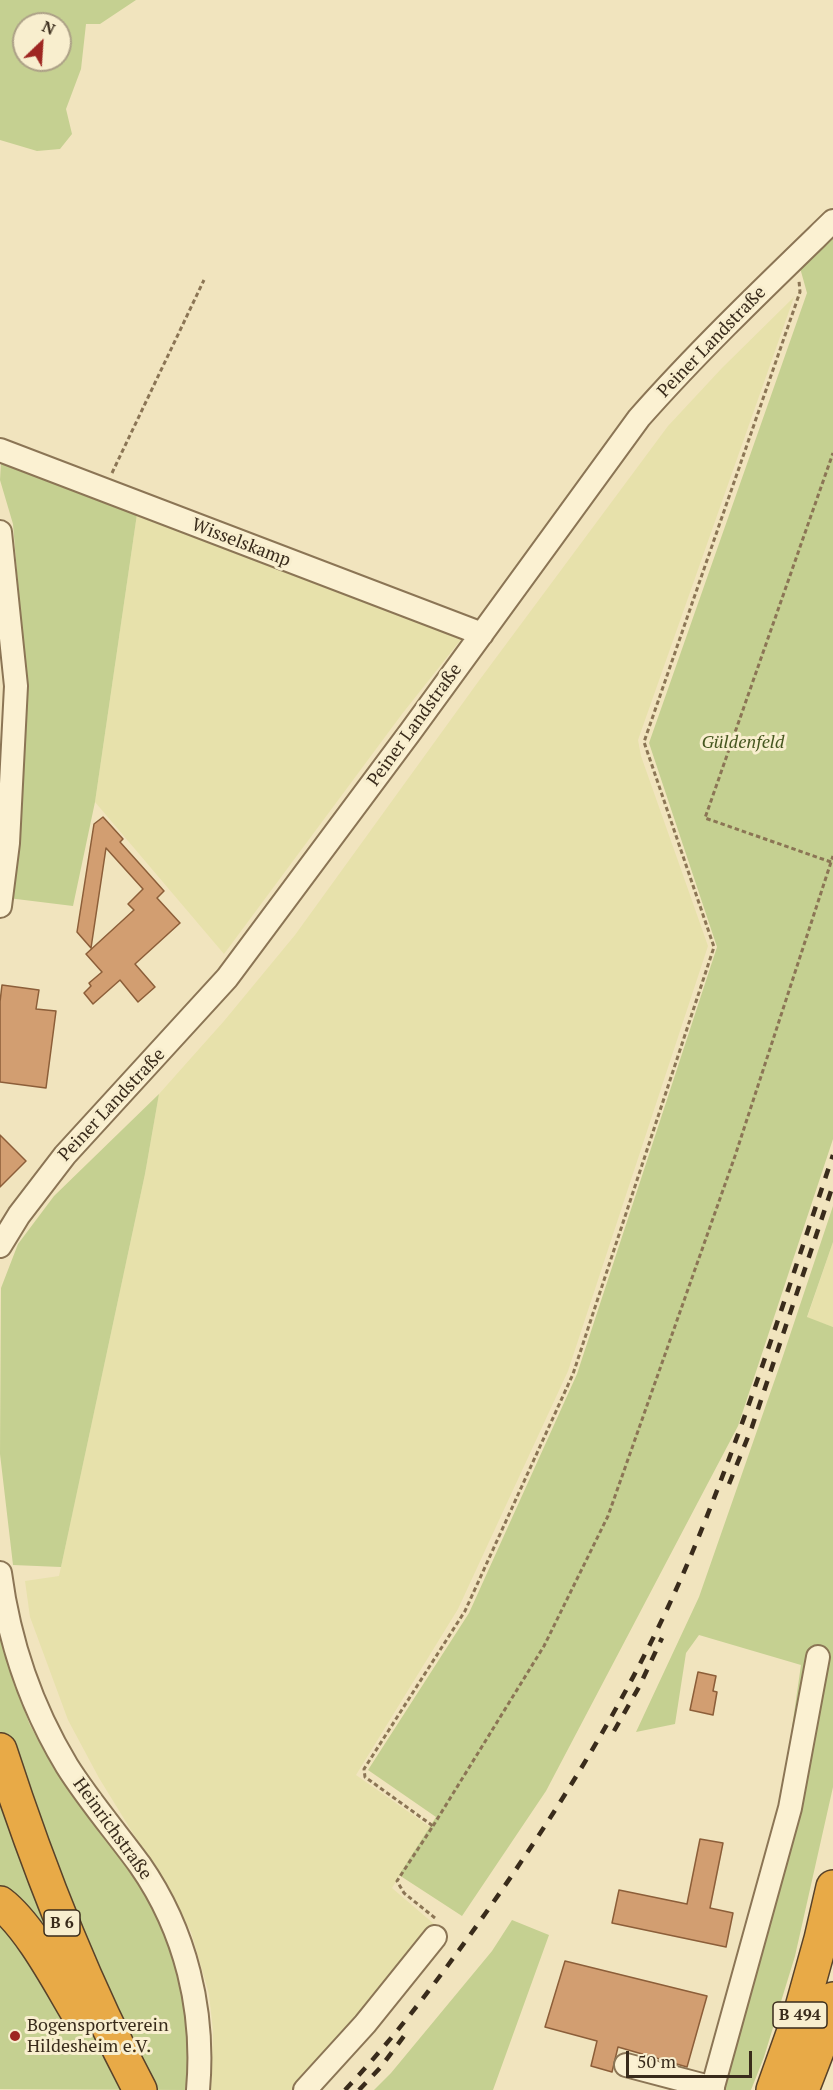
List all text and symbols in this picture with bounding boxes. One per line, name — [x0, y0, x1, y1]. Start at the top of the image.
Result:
north arrow — [12, 12, 72, 72]
text: N — [39, 15, 59, 40]
street label: Peiner Landstraße — [653, 282, 771, 402]
street label: Wisselskamp — [188, 514, 294, 572]
street label: Peiner Landstraße — [363, 659, 467, 791]
park label: Güldenfeld — [702, 732, 784, 754]
street label: Peiner Landstraße — [54, 1044, 170, 1166]
street label: Heinrichstraße — [68, 1774, 156, 1884]
road number: B 6 — [44, 1910, 80, 1936]
road number: B 494 — [773, 2002, 827, 2028]
place label: Bogensportverein Hildesheim e.V. — [27, 2015, 169, 2058]
marker: Bogensportverein Hildesheim e.V. — [8, 2029, 22, 2043]
scale bar — [629, 2039, 755, 2077]
text: 50 m — [637, 2049, 676, 2073]

